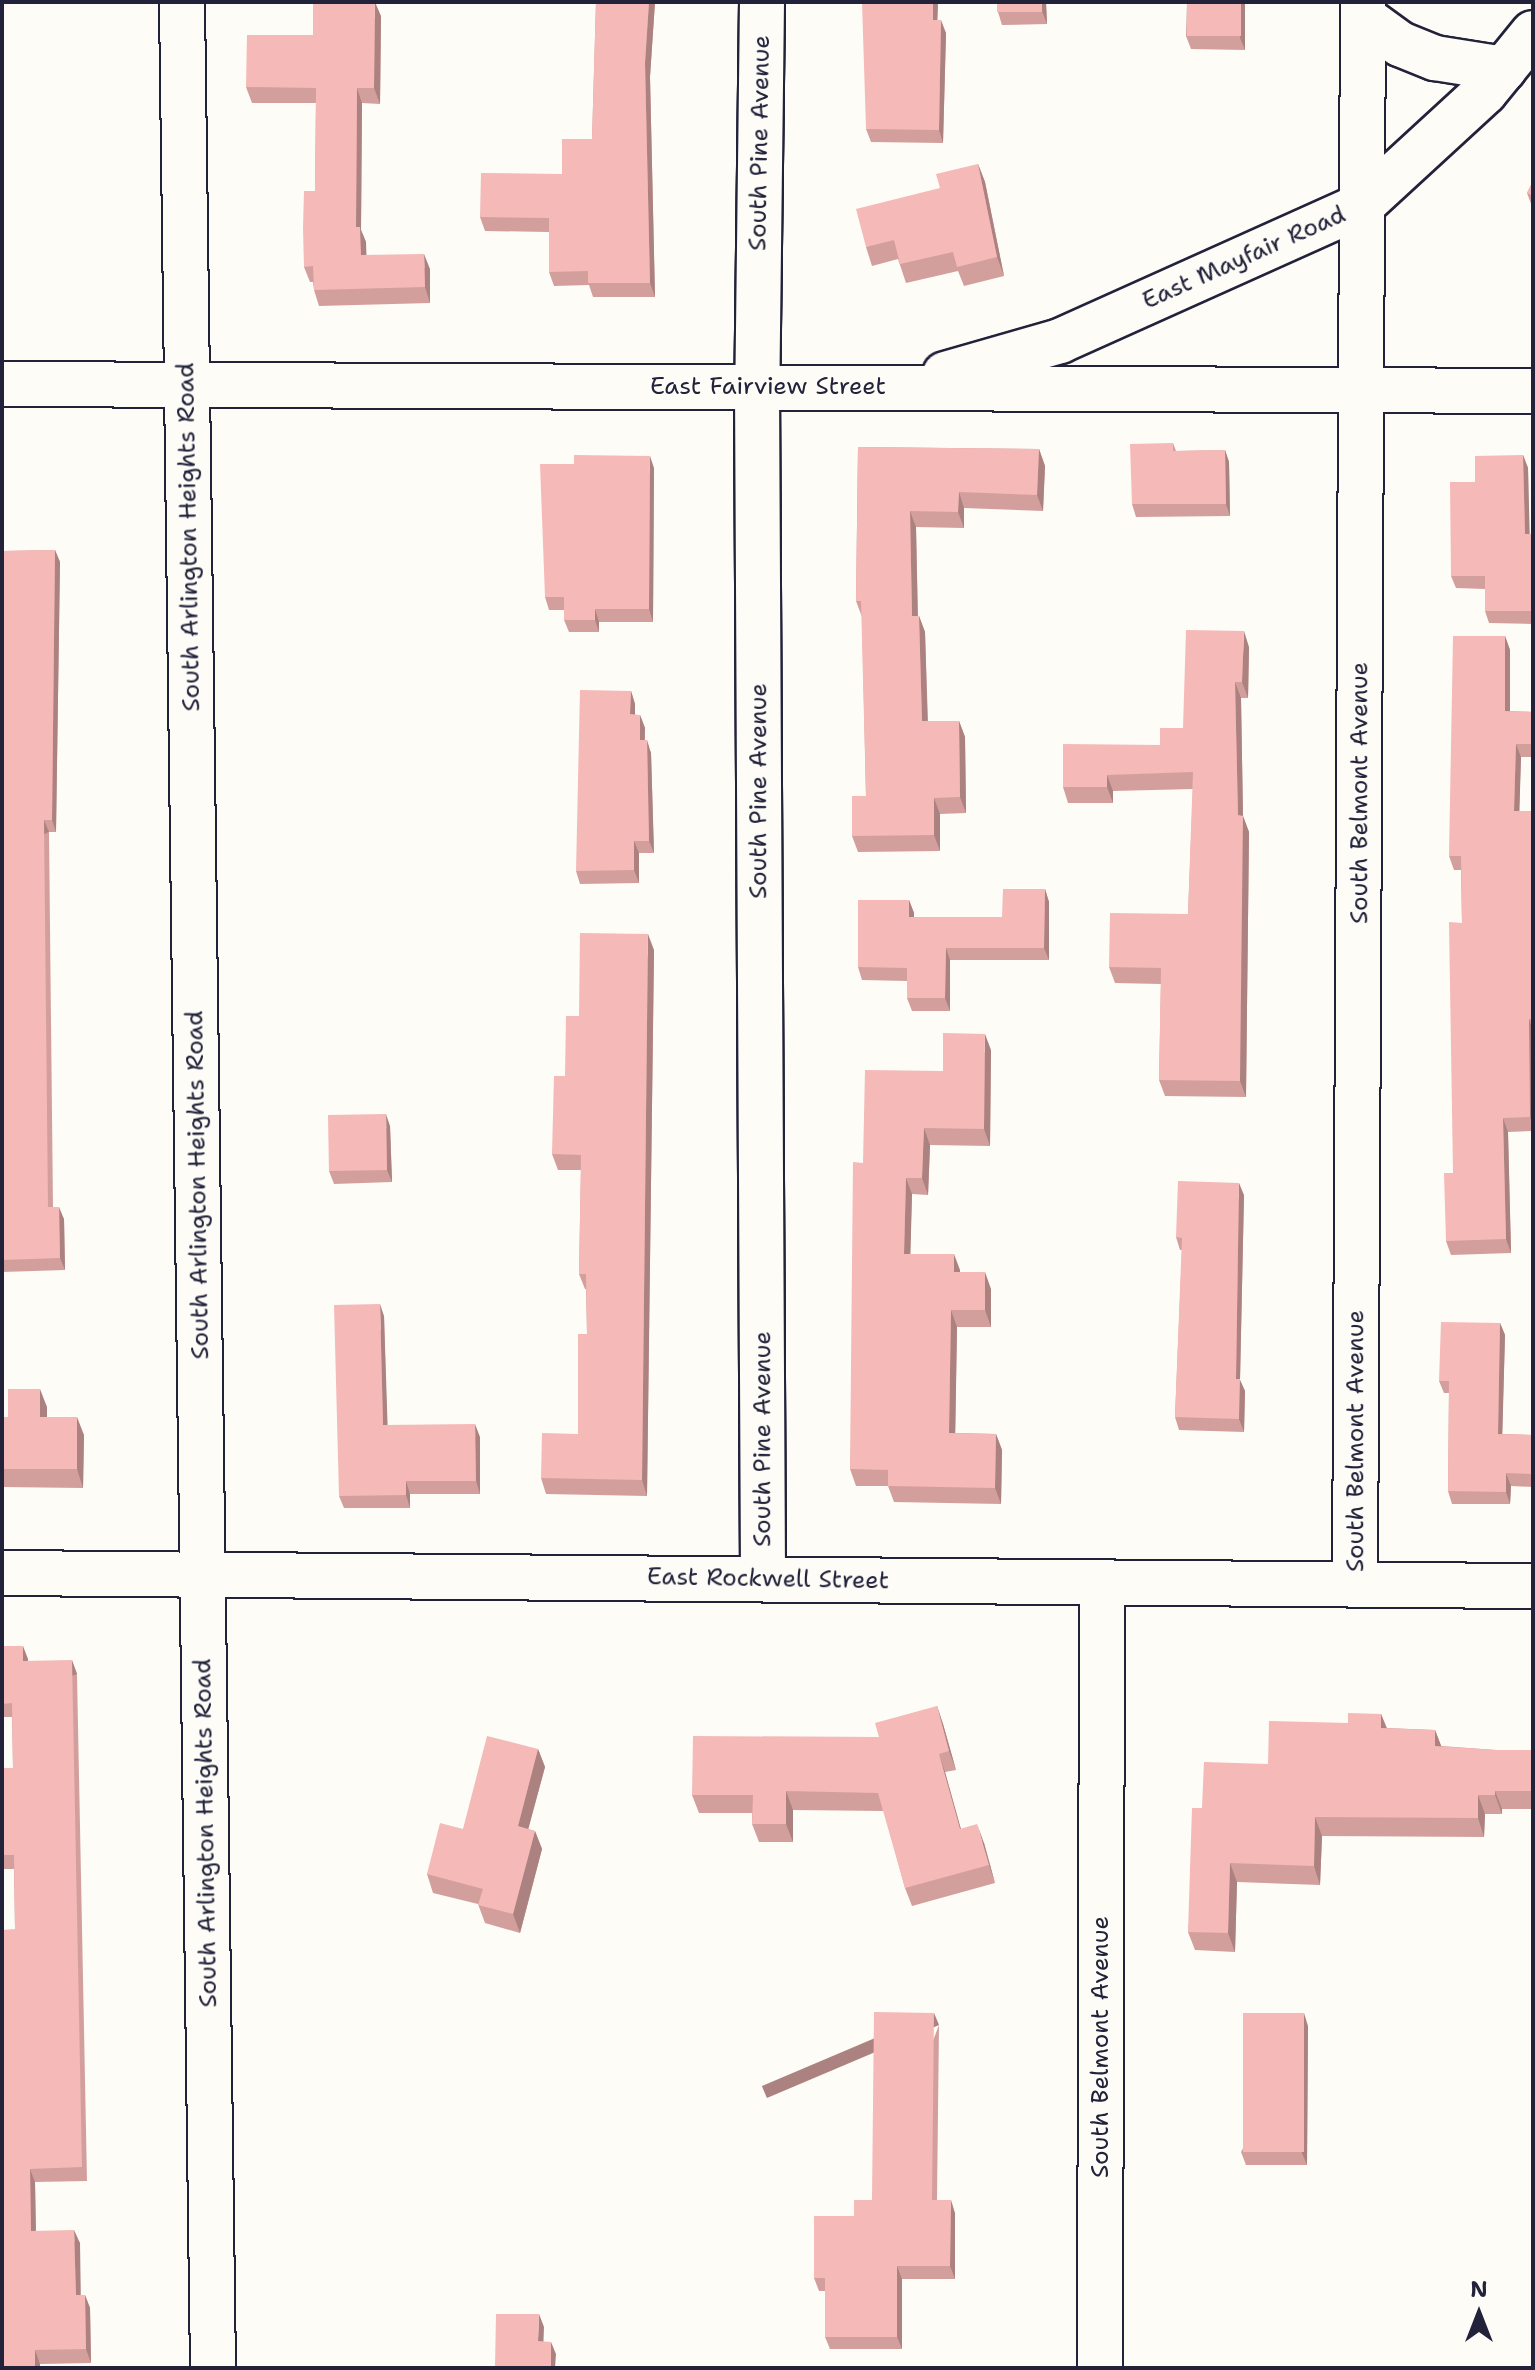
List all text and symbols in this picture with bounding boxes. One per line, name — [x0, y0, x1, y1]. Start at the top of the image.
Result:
street label: South Pine Avenue — [744, 35, 776, 251]
street label: East Mayfair Road — [1138, 200, 1350, 316]
street label: South Arlington Heights Road — [172, 362, 206, 712]
street label: East Fairview Street — [650, 373, 886, 401]
street label: South Belmont Avenue — [1346, 662, 1374, 924]
street label: South Pine Avenue — [745, 683, 773, 899]
street label: South Arlington Heights Road — [181, 1010, 215, 1360]
street label: South Belmont Avenue — [1342, 1310, 1370, 1572]
street label: South Pine Avenue — [749, 1331, 777, 1547]
street label: East Rockwell Street — [647, 1562, 889, 1596]
street label: South Arlington Heights Road — [189, 1658, 223, 2008]
street label: South Belmont Avenue — [1087, 1916, 1115, 2178]
north arrow — [1439, 2274, 1519, 2354]
text: N — [1470, 2275, 1488, 2304]

